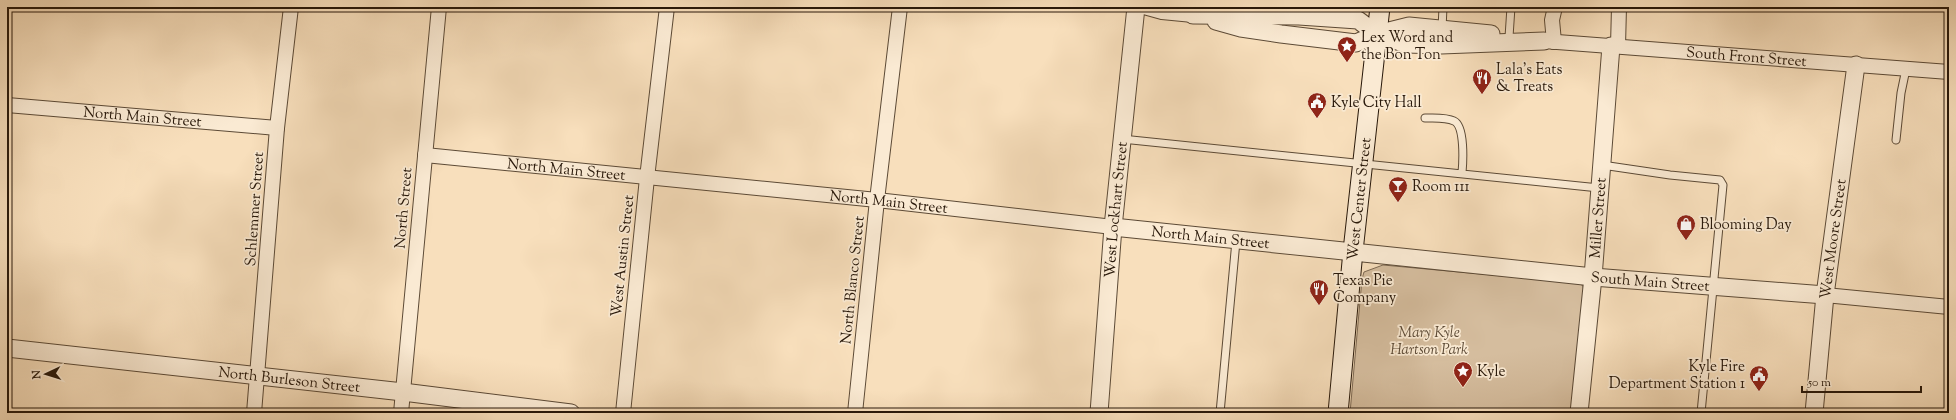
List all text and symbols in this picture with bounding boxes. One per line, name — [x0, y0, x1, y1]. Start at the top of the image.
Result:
place label: Lex Word and the Bon Ton — [1361, 28, 1454, 66]
place icon: Lex Word and the Bon Ton — [1336, 35, 1358, 63]
street label: South Front Street — [1685, 43, 1807, 73]
place label: Lala's Eats & Treats — [1496, 60, 1562, 98]
restaurant icon: Lala's Eats & Treats — [1471, 67, 1493, 95]
public building icon: Kyle City Hall — [1306, 91, 1328, 119]
place label: Kyle City Hall — [1331, 93, 1422, 114]
street label: North Main Street — [82, 103, 202, 134]
street label: West Center Street — [1343, 137, 1377, 262]
street label: West Lockhart Street — [1100, 141, 1134, 279]
street label: Schlemmer Street — [241, 151, 270, 267]
street label: North Main Street — [506, 154, 626, 187]
street label: North Street — [390, 167, 419, 250]
bar icon: Room 111 — [1387, 175, 1409, 203]
place label: Room 111 — [1412, 177, 1470, 198]
street label: Miller Street — [1585, 177, 1613, 259]
street label: West Moore Street — [1816, 178, 1853, 301]
street label: North Main Street — [828, 186, 949, 220]
street label: West Austin Street — [607, 194, 640, 318]
shop icon: Blooming Day — [1675, 213, 1697, 241]
street label: North Blanco Street — [836, 215, 871, 345]
place label: Blooming Day — [1700, 215, 1792, 236]
street label: North Main Street — [1150, 222, 1270, 255]
street label: South Main Street — [1590, 268, 1710, 298]
place label: Texas Pie Company — [1333, 271, 1397, 309]
restaurant icon: Texas Pie Company — [1308, 278, 1330, 306]
park label: Mary Kyle Hartson Park — [1390, 323, 1468, 361]
north arrow — [26, 354, 66, 394]
place label: Kyle Fire Department Station 1 — [1609, 357, 1745, 395]
place icon: Kyle — [1452, 360, 1474, 388]
place label: Kyle — [1477, 362, 1505, 383]
street label: North Burleson Street — [217, 363, 361, 399]
public building icon: Kyle Fire Department Station 1 — [1748, 364, 1770, 392]
scale bar — [1802, 368, 1921, 394]
text: N — [29, 369, 45, 381]
text: 50 m — [1807, 374, 1831, 392]

